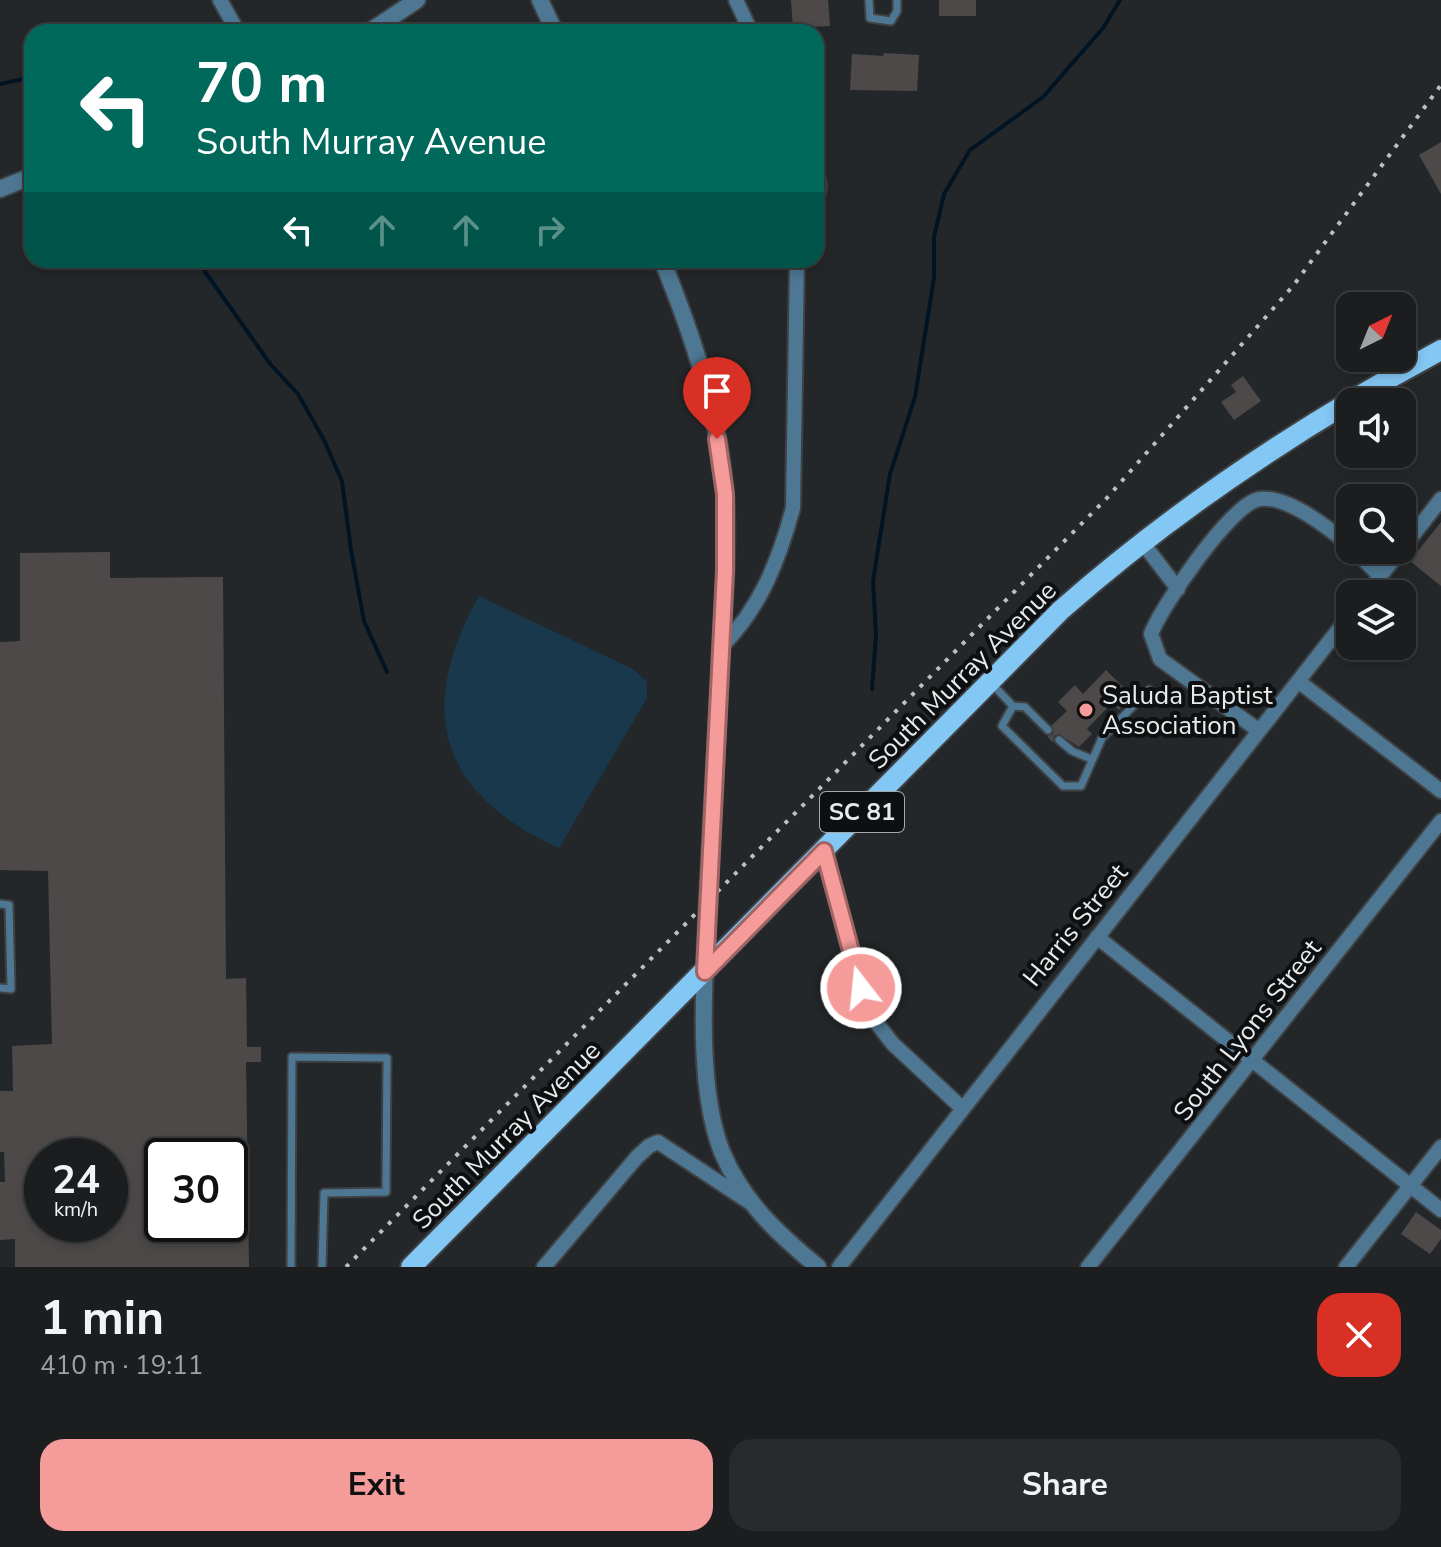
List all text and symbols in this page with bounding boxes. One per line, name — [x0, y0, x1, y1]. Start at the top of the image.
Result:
text: 70 m — [196, 45, 327, 122]
icon: left — [64, 56, 168, 160]
text: South Murray Avenue — [196, 118, 546, 167]
icon: left — [276, 208, 320, 252]
icon: ahead — [360, 208, 404, 252]
icon: ahead — [444, 208, 488, 252]
icon: right — [528, 208, 572, 252]
north arrow — [1336, 292, 1416, 372]
map controls — [1336, 292, 1416, 660]
pin — [683, 357, 751, 439]
icon: arrive — [695, 369, 739, 413]
button: sound — [1336, 388, 1416, 468]
button: search — [1336, 484, 1416, 564]
street label: South Murray Avenue — [861, 574, 1064, 777]
button: layers — [1336, 580, 1416, 660]
place label: Saluda Baptist Association — [1102, 678, 1274, 743]
marker: Saluda Baptist Association — [1077, 701, 1095, 719]
road number: SC 81 — [820, 792, 904, 832]
street label: Harris Street — [1015, 856, 1136, 994]
street label: South Lyons Street — [1166, 932, 1330, 1128]
position arrow — [819, 946, 903, 1030]
street label: South Murray Avenue — [405, 1034, 608, 1237]
speed limit sign: 30 — [144, 1138, 248, 1242]
text: 24 — [52, 1153, 100, 1207]
text: km/h — [54, 1196, 98, 1223]
text: 1 min — [40, 1285, 164, 1351]
button: close — [1317, 1293, 1401, 1377]
text: 410 m · 19:11 — [40, 1348, 203, 1383]
button: Exit — [40, 1439, 713, 1531]
button: Share — [729, 1439, 1401, 1531]

